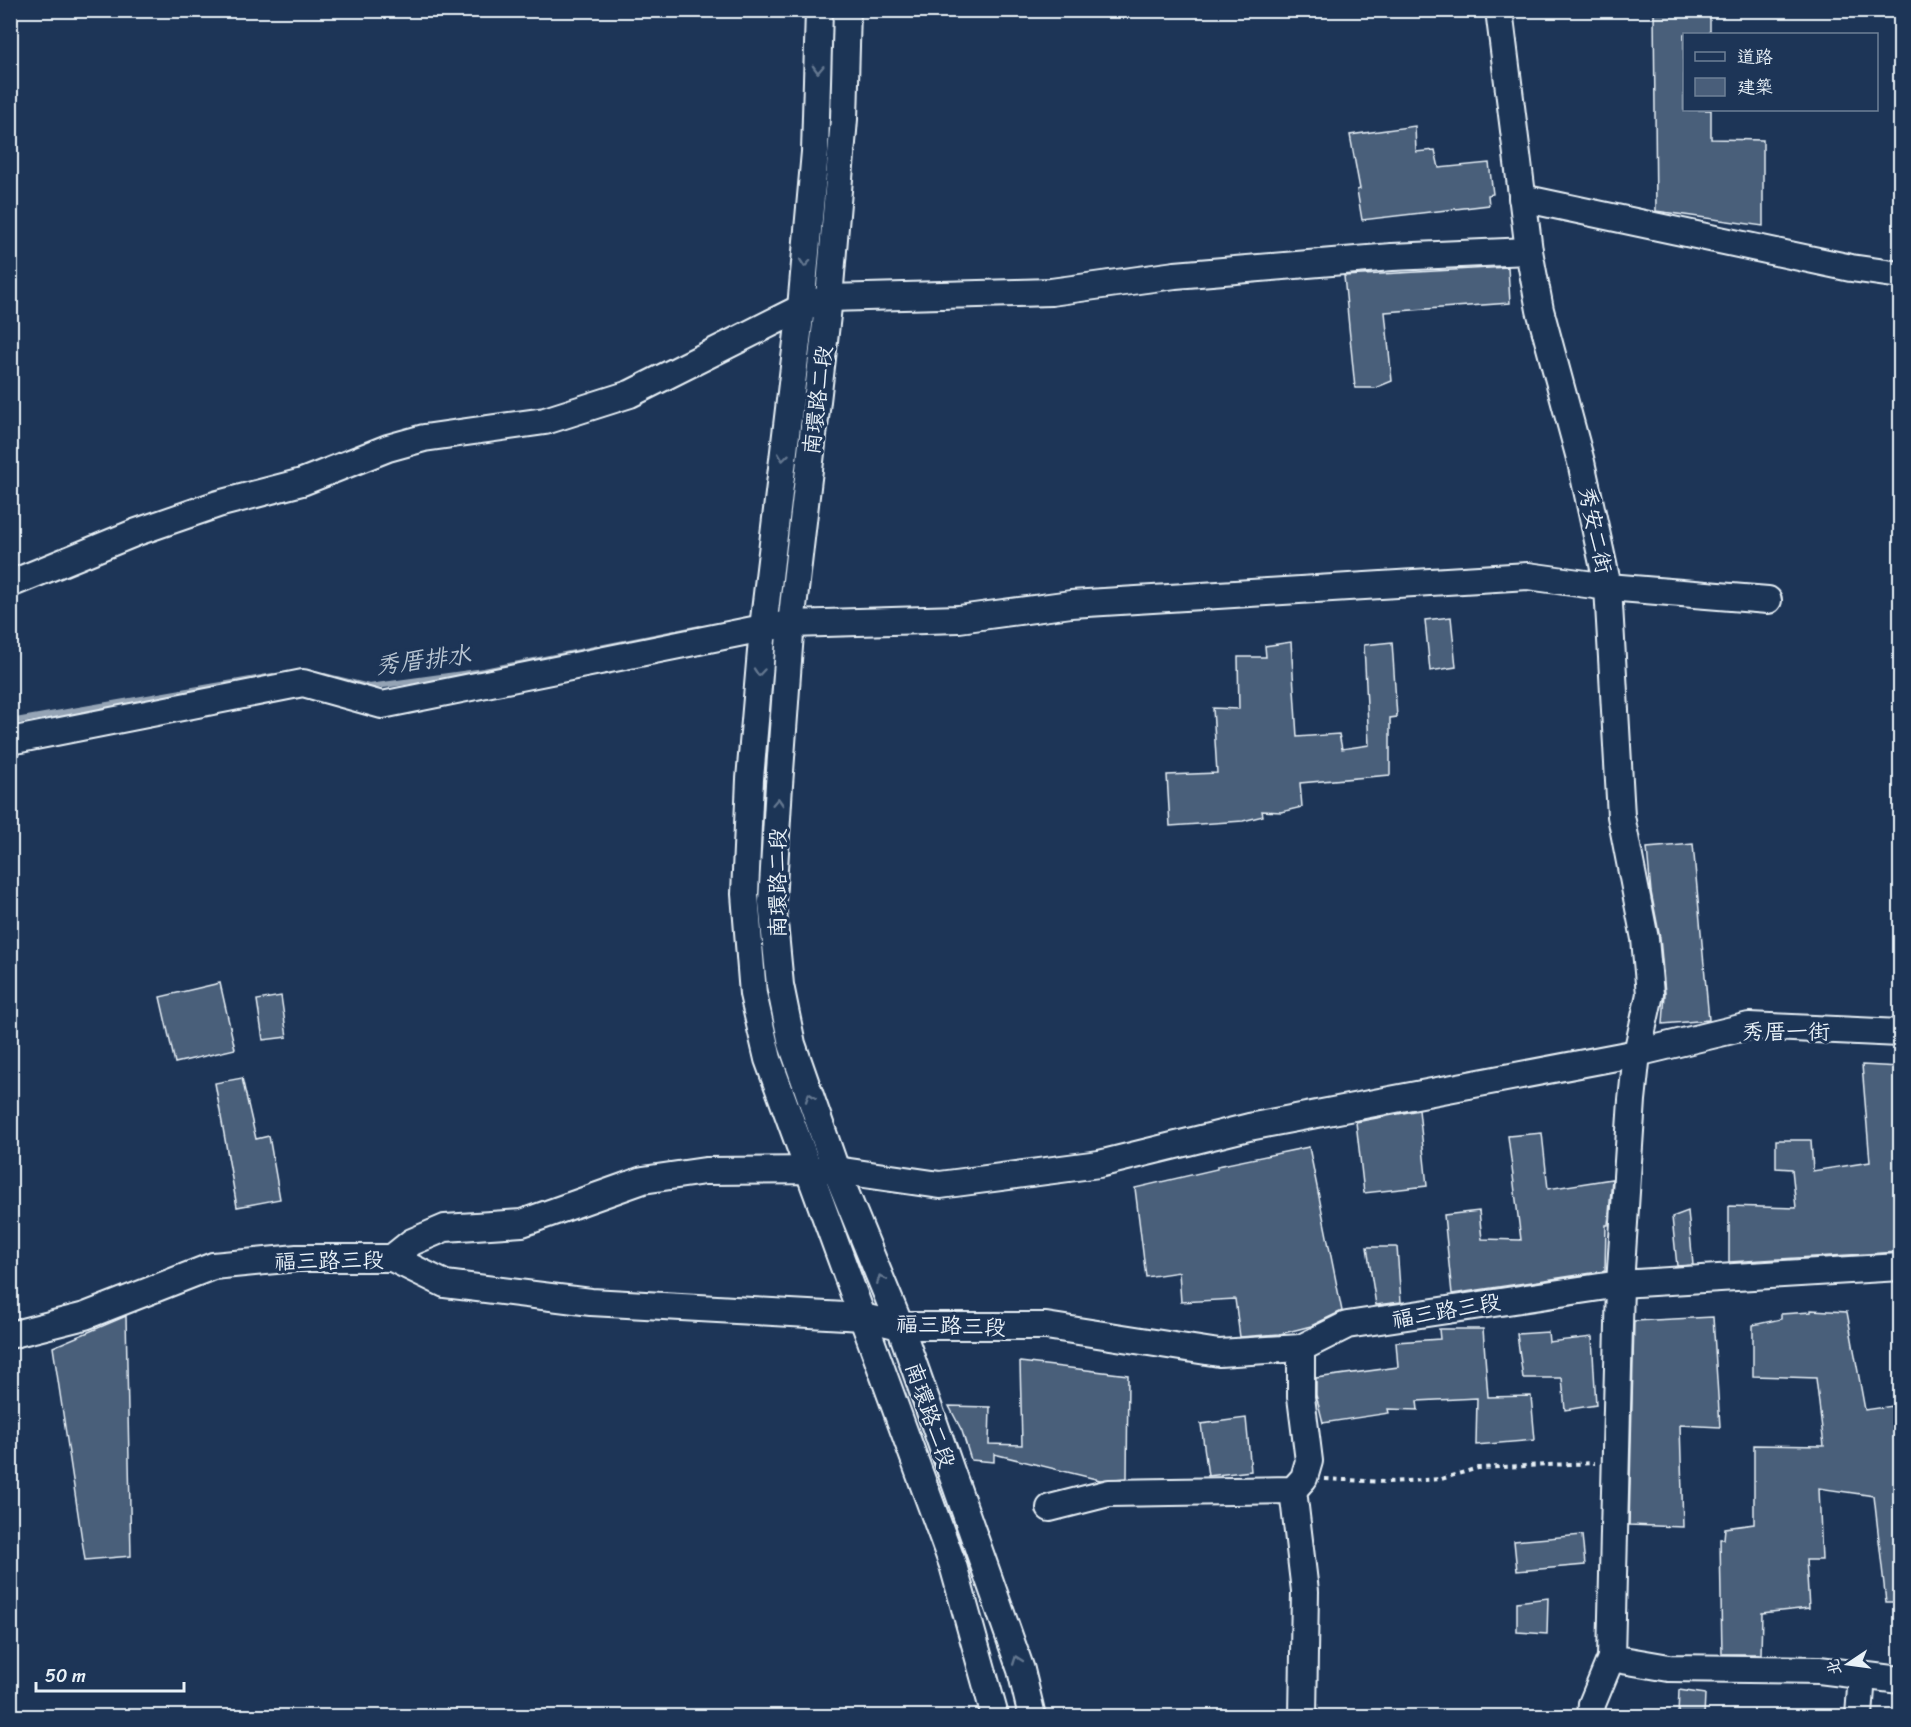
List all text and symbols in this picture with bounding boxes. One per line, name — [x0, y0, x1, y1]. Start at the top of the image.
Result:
legend — [1683, 33, 1878, 111]
text: 道路 — [1737, 41, 1773, 73]
one-way arrow — [811, 64, 824, 73]
text: 建築 — [1737, 71, 1773, 103]
one-way arrow — [799, 259, 812, 268]
street label: 南環路二段 — [791, 343, 844, 457]
one-way arrow — [777, 453, 790, 462]
street label: 秀安二街 — [1567, 483, 1624, 577]
water label: 秀厝排水 — [373, 633, 474, 687]
one-way arrow — [753, 667, 766, 676]
one-way arrow — [771, 797, 784, 806]
street label: 南環路二段 — [758, 828, 797, 938]
street label: 秀厝一街 — [1742, 1012, 1830, 1051]
one-way arrow — [805, 1092, 818, 1103]
street label: 福三路三段 — [274, 1240, 384, 1281]
one-way arrow — [876, 1274, 888, 1285]
street label: 福三路三段 — [1389, 1282, 1504, 1339]
street label: 福三路三段 — [895, 1304, 1007, 1347]
street label: 南環路二段 — [894, 1357, 967, 1474]
north arrow — [1818, 1634, 1878, 1694]
scale bar — [36, 1655, 184, 1693]
one-way arrow — [1012, 1655, 1025, 1666]
text: 北 — [1818, 1656, 1850, 1678]
text: 50 m — [45, 1660, 86, 1692]

